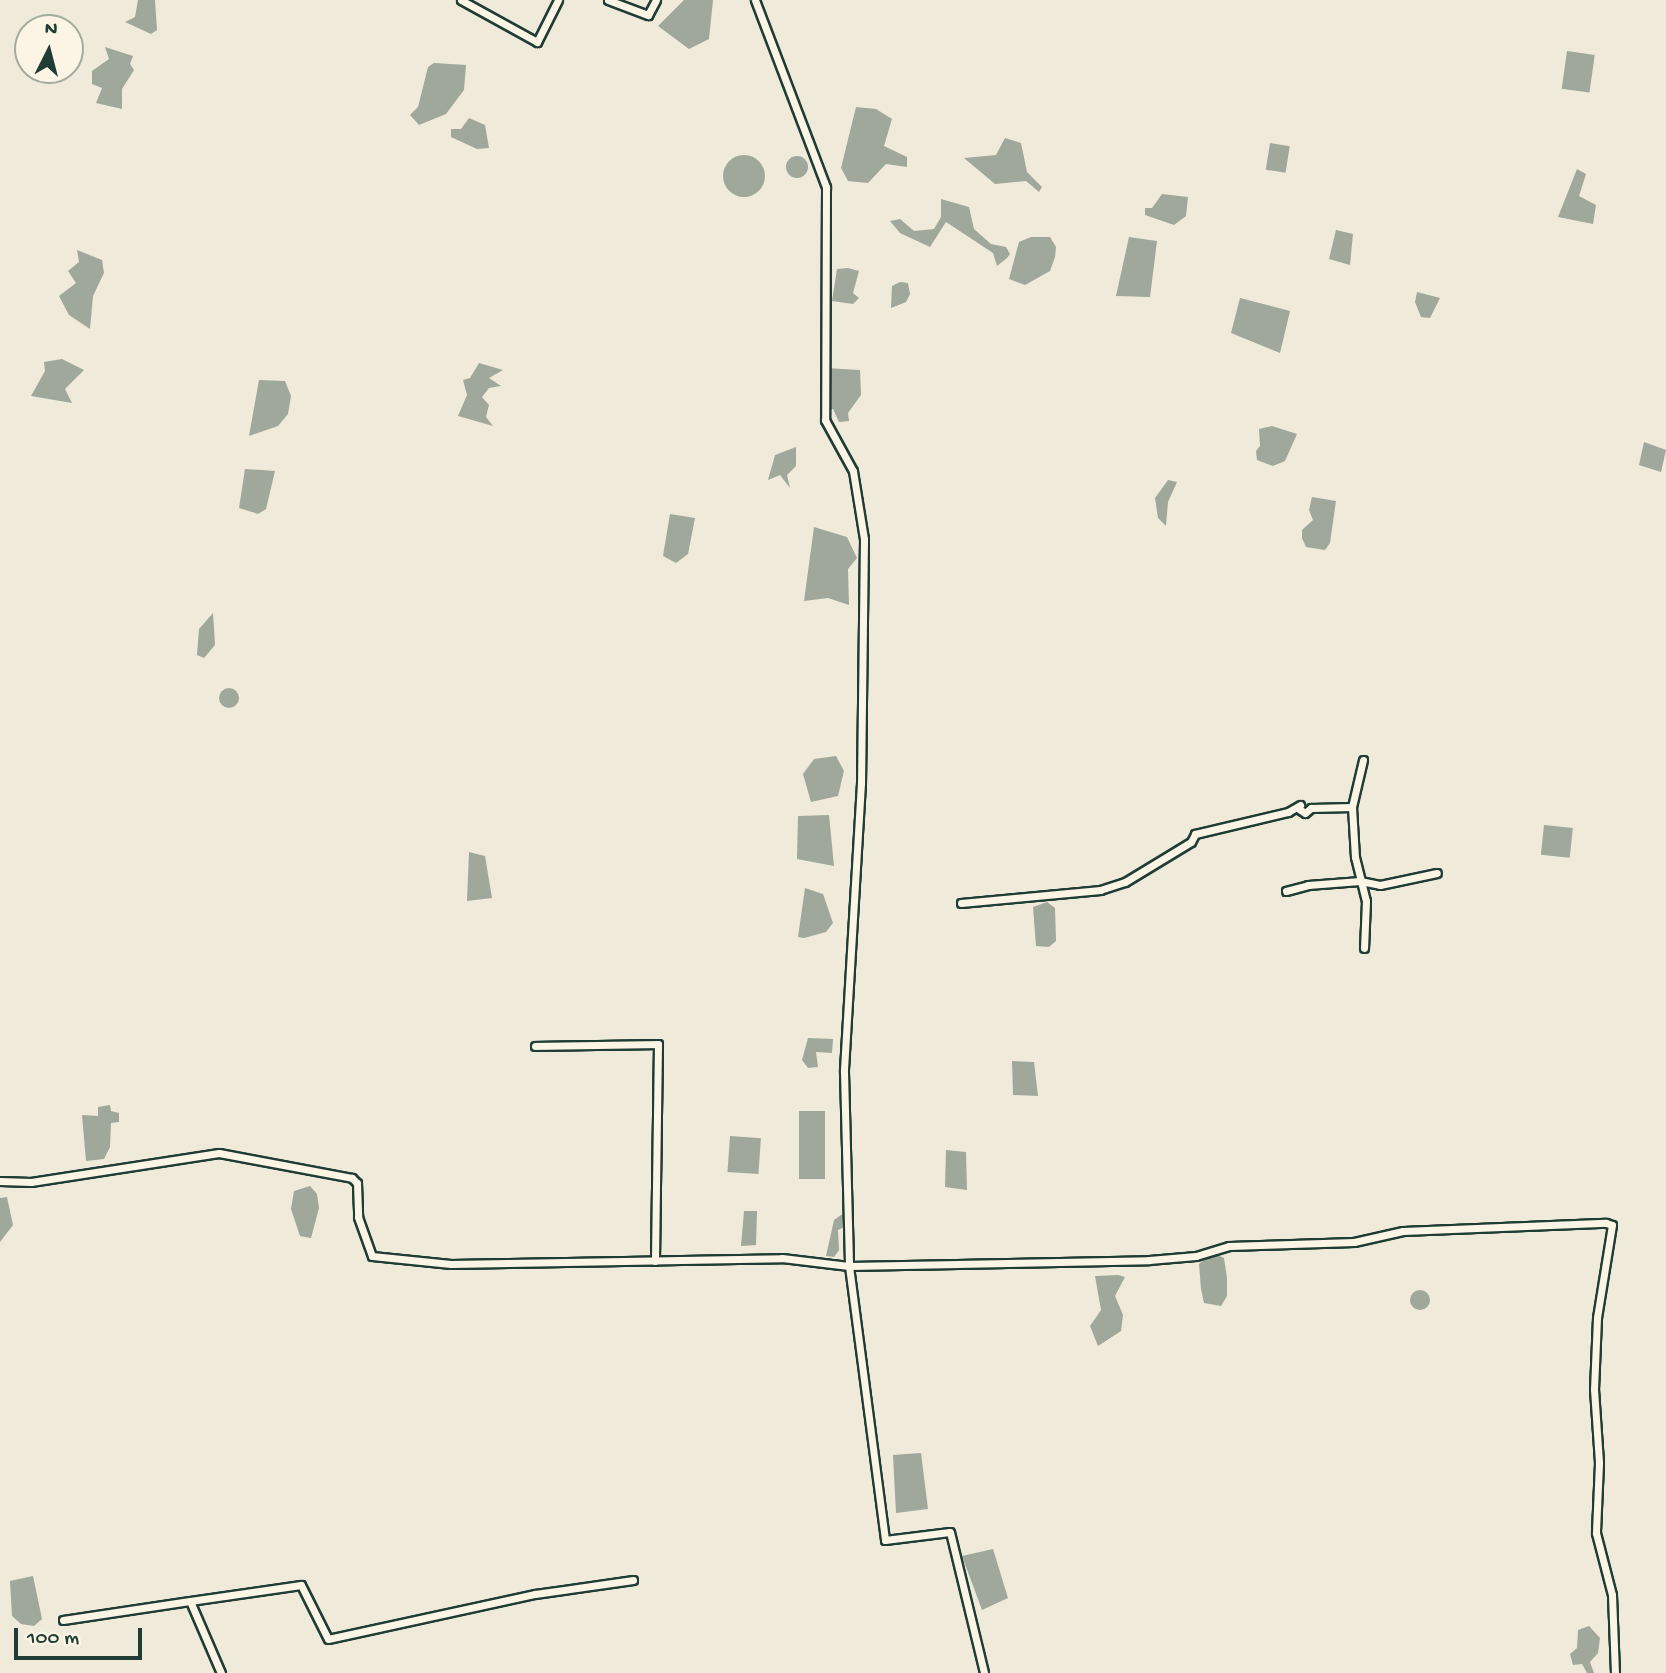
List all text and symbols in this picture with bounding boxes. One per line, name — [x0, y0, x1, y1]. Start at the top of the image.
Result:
north arrow — [14, 14, 84, 84]
text: N — [44, 18, 58, 42]
scale bar — [18, 1614, 145, 1658]
text: 100 m — [27, 1627, 79, 1652]

